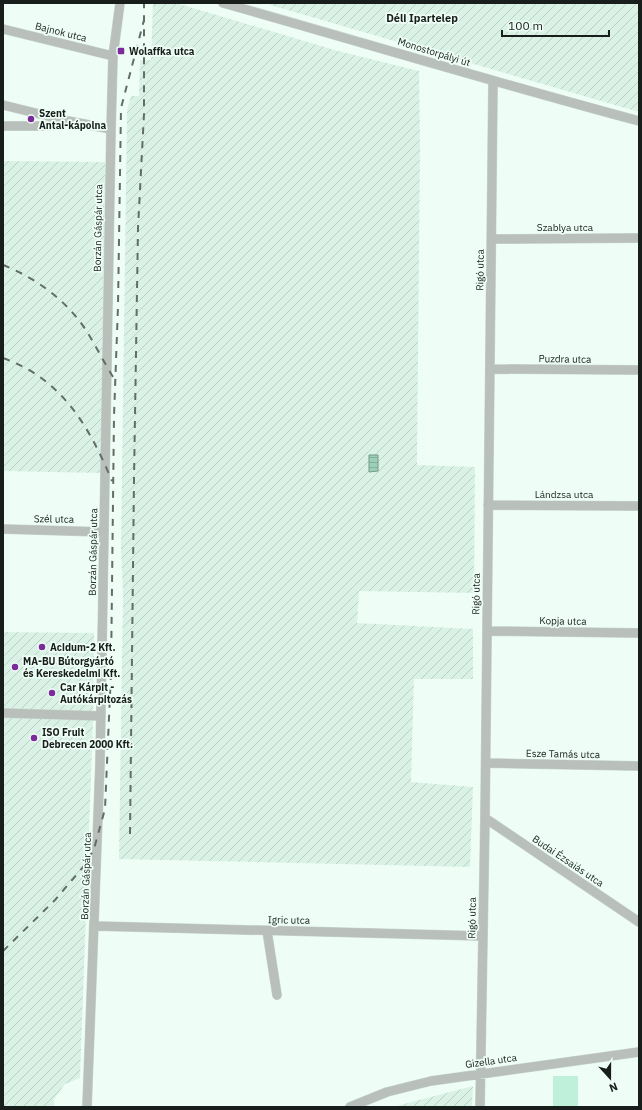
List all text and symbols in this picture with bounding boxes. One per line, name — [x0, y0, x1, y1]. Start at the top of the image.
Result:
district label: Déli Ipartelep — [386, 11, 458, 25]
scale bar — [502, 12, 609, 38]
text: 100 m — [508, 18, 543, 33]
street label: Bajnok utca — [34, 19, 89, 45]
street label: Monostorpályi út — [396, 35, 472, 69]
place label: Wolaffka utca — [129, 45, 195, 58]
marker: Wolaffka utca — [116, 46, 126, 56]
place label: Szent Antal-kápolna — [39, 107, 106, 132]
marker: Szent Antal-kápolna — [26, 114, 36, 124]
street label: Borzán Gáspár utca — [91, 183, 105, 272]
street label: Szablya utca — [537, 221, 594, 234]
street label: Rigó utca — [473, 248, 487, 291]
street label: Puzdra utca — [538, 352, 592, 366]
street label: Lándzsa utca — [535, 488, 594, 501]
street label: Borzán Gáspár utca — [86, 507, 100, 596]
street label: Szél utca — [34, 512, 75, 526]
street label: Rigó utca — [469, 572, 483, 615]
street label: Kopja utca — [539, 614, 587, 628]
place label: Acidum-2 Kft. — [50, 641, 116, 654]
marker: Acidum-2 Kft. — [37, 642, 47, 652]
place label: MA-BU Bútorgyártó és Kereskedelmi Kft. — [23, 655, 120, 680]
marker: MA-BU Bútorgyártó és Kereskedelmi Kft. — [10, 662, 20, 672]
place label: Car Kárpit - Autókárpitozás — [60, 681, 132, 706]
marker: Car Kárpit - Autókárpitozás — [47, 688, 57, 698]
place label: ISO Fruit Debrecen 2000 Kft. — [42, 726, 133, 751]
marker: ISO Fruit Debrecen 2000 Kft. — [29, 733, 39, 743]
street label: Esze Tamás utca — [526, 747, 601, 761]
street label: Borzán Gáspár utca — [78, 831, 94, 920]
street label: Budai Ézsaiás utca — [530, 832, 607, 890]
street label: Rigó utca — [465, 896, 479, 939]
street label: Igric utca — [268, 913, 311, 927]
street label: Gizella utca — [464, 1051, 518, 1071]
north arrow — [590, 1058, 630, 1098]
text: N — [607, 1079, 620, 1095]

